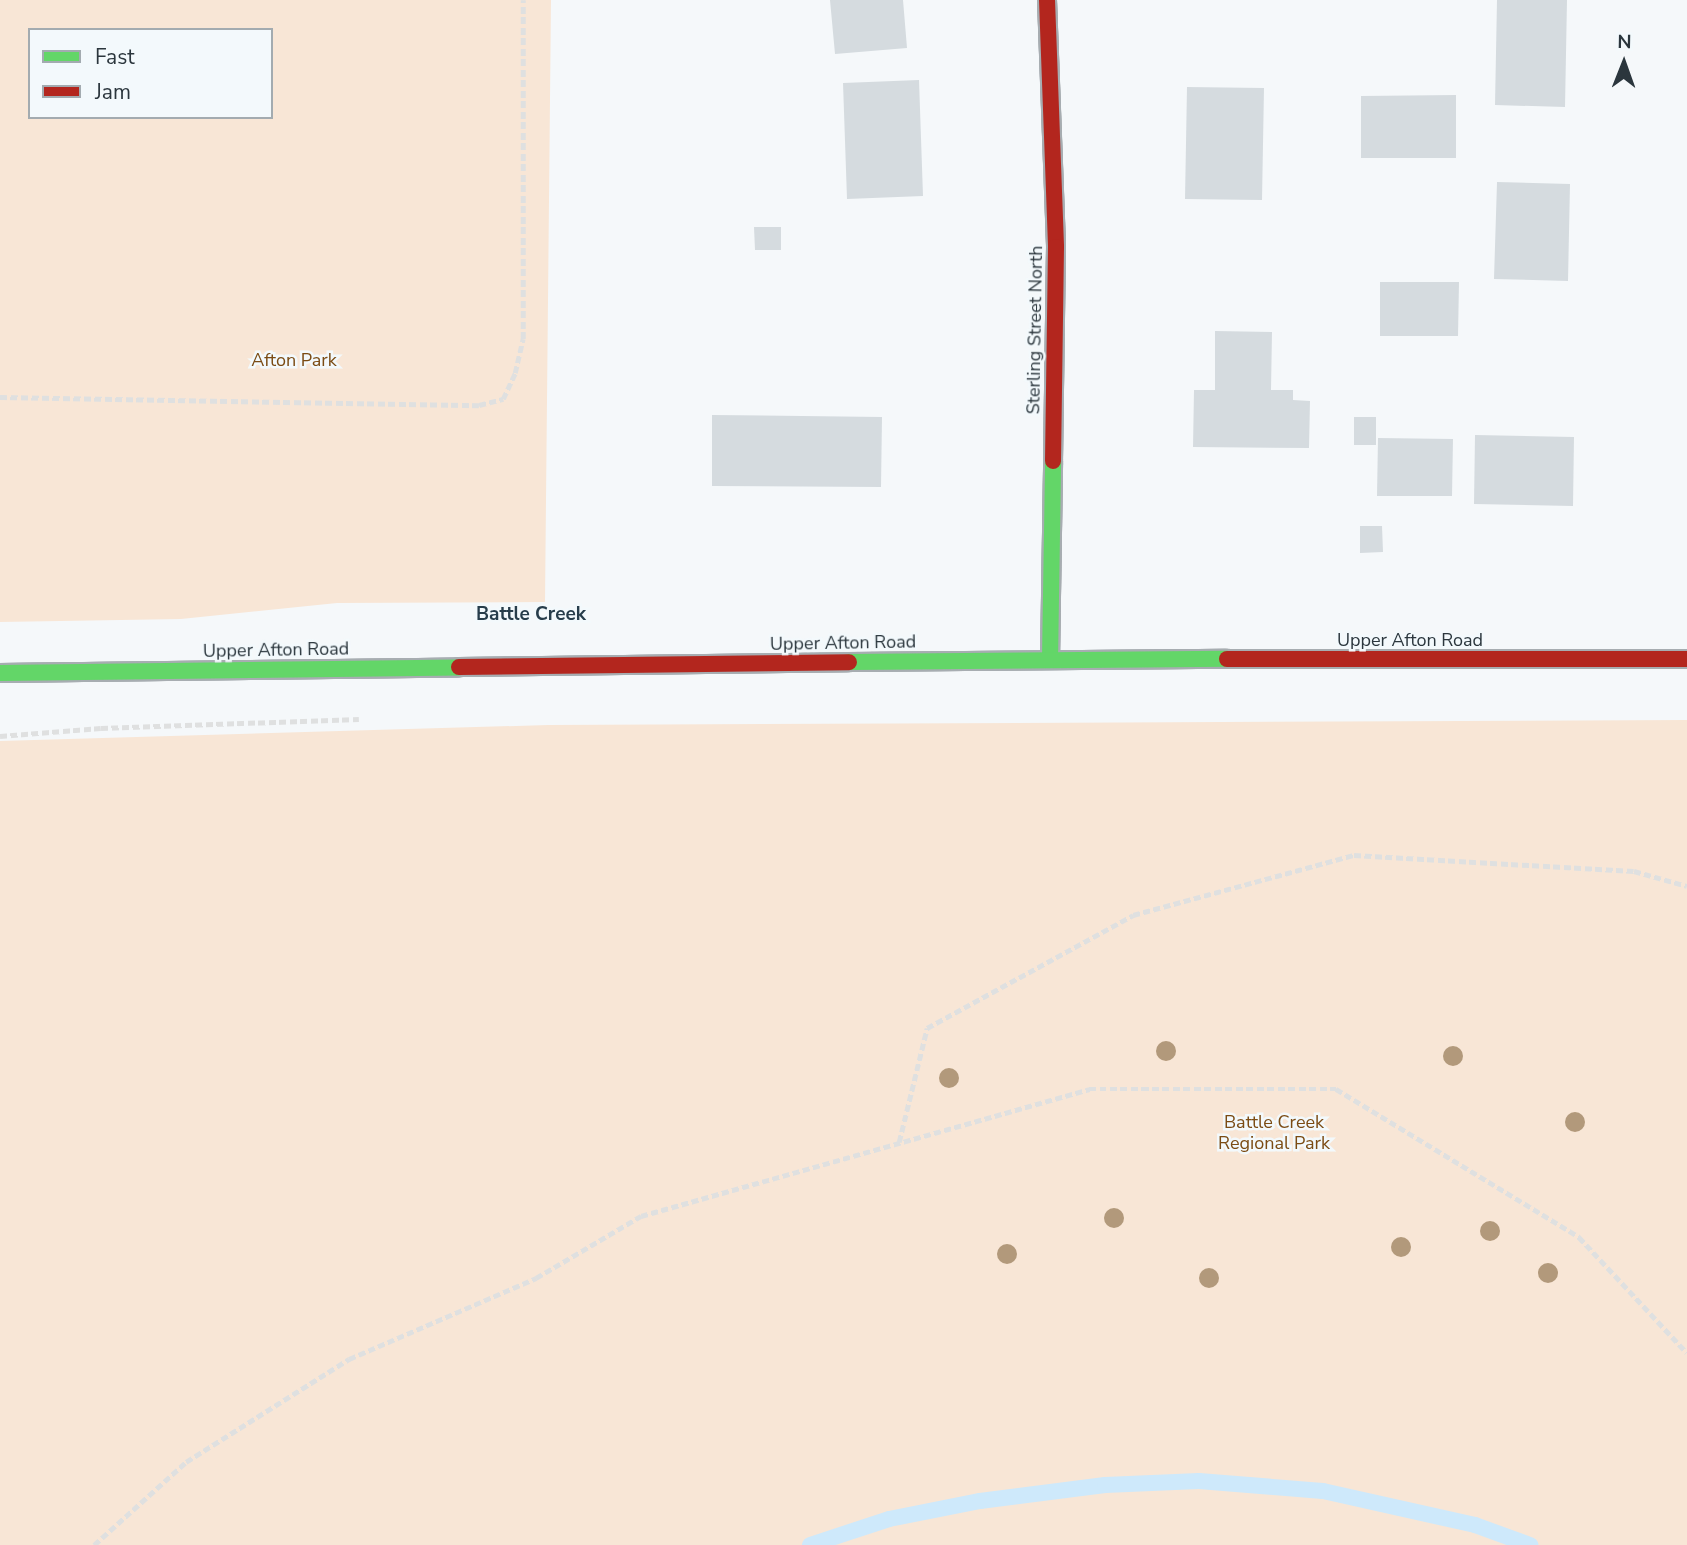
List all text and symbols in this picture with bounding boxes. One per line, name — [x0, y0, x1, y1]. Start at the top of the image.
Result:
legend — [28, 28, 273, 119]
north arrow — [1589, 28, 1659, 98]
text: N — [1617, 29, 1632, 55]
text: Fast — [95, 43, 135, 71]
text: Jam — [95, 78, 131, 106]
street label: Sterling Street North — [1023, 245, 1047, 415]
park label: Afton Park — [251, 349, 337, 371]
district label: Battle Creek — [476, 604, 586, 626]
street label: Upper Afton Road — [1337, 629, 1483, 651]
street label: Upper Afton Road — [770, 631, 916, 655]
street label: Upper Afton Road — [203, 638, 349, 662]
park label: Battle Creek Regional Park — [1218, 1112, 1330, 1154]

